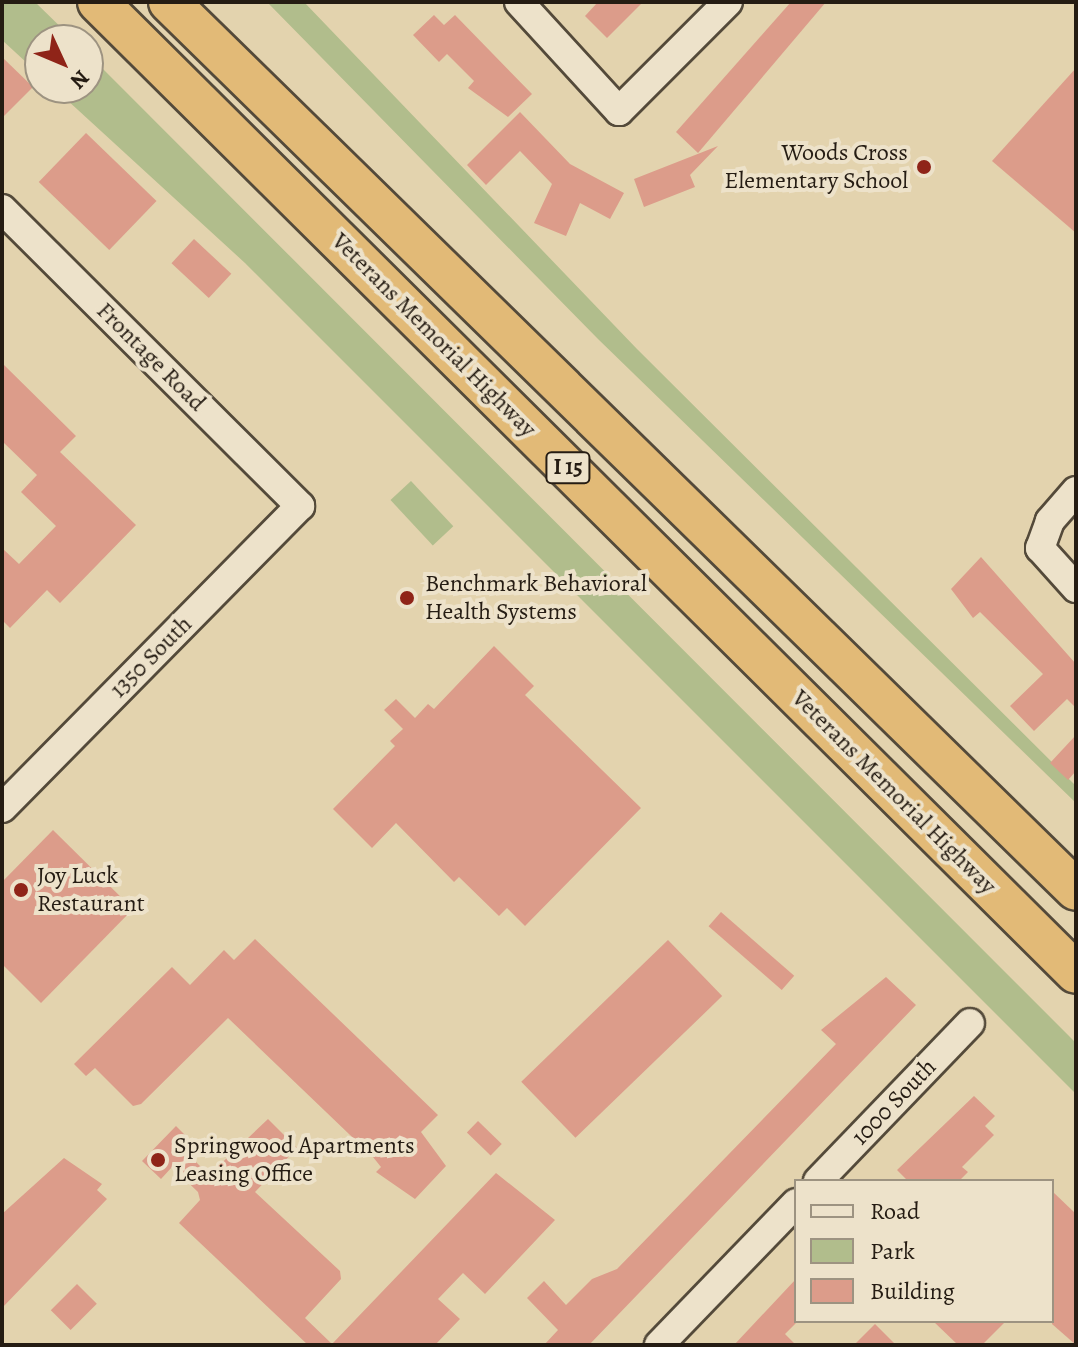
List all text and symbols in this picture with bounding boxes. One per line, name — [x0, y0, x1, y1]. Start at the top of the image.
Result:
north arrow — [24, 24, 104, 104]
text: N — [63, 63, 96, 95]
place label: Woods Cross Elementary School — [724, 139, 908, 195]
marker: Woods Cross Elementary School — [915, 158, 933, 176]
street label: Veterans Memorial Highway — [326, 227, 542, 443]
street label: Frontage Road — [90, 296, 212, 418]
road number: I 15 — [544, 450, 592, 486]
place label: Benchmark Behavioral Health Systems — [425, 570, 647, 626]
marker: Benchmark Behavioral Health Systems — [396, 587, 418, 609]
street label: 1350 South — [104, 610, 198, 704]
street label: Veterans Memorial Highway — [786, 684, 1002, 900]
place label: Joy Luck Restaurant — [37, 862, 145, 918]
marker: Joy Luck Restaurant — [12, 881, 30, 899]
street label: 1000 South — [846, 1053, 942, 1151]
place label: Springwood Apartments Leasing Office — [174, 1132, 415, 1188]
marker: Springwood Apartments Leasing Office — [149, 1151, 167, 1169]
legend — [794, 1179, 1054, 1323]
text: Road — [870, 1195, 920, 1227]
text: Park — [870, 1235, 915, 1267]
text: Building — [870, 1275, 955, 1307]

